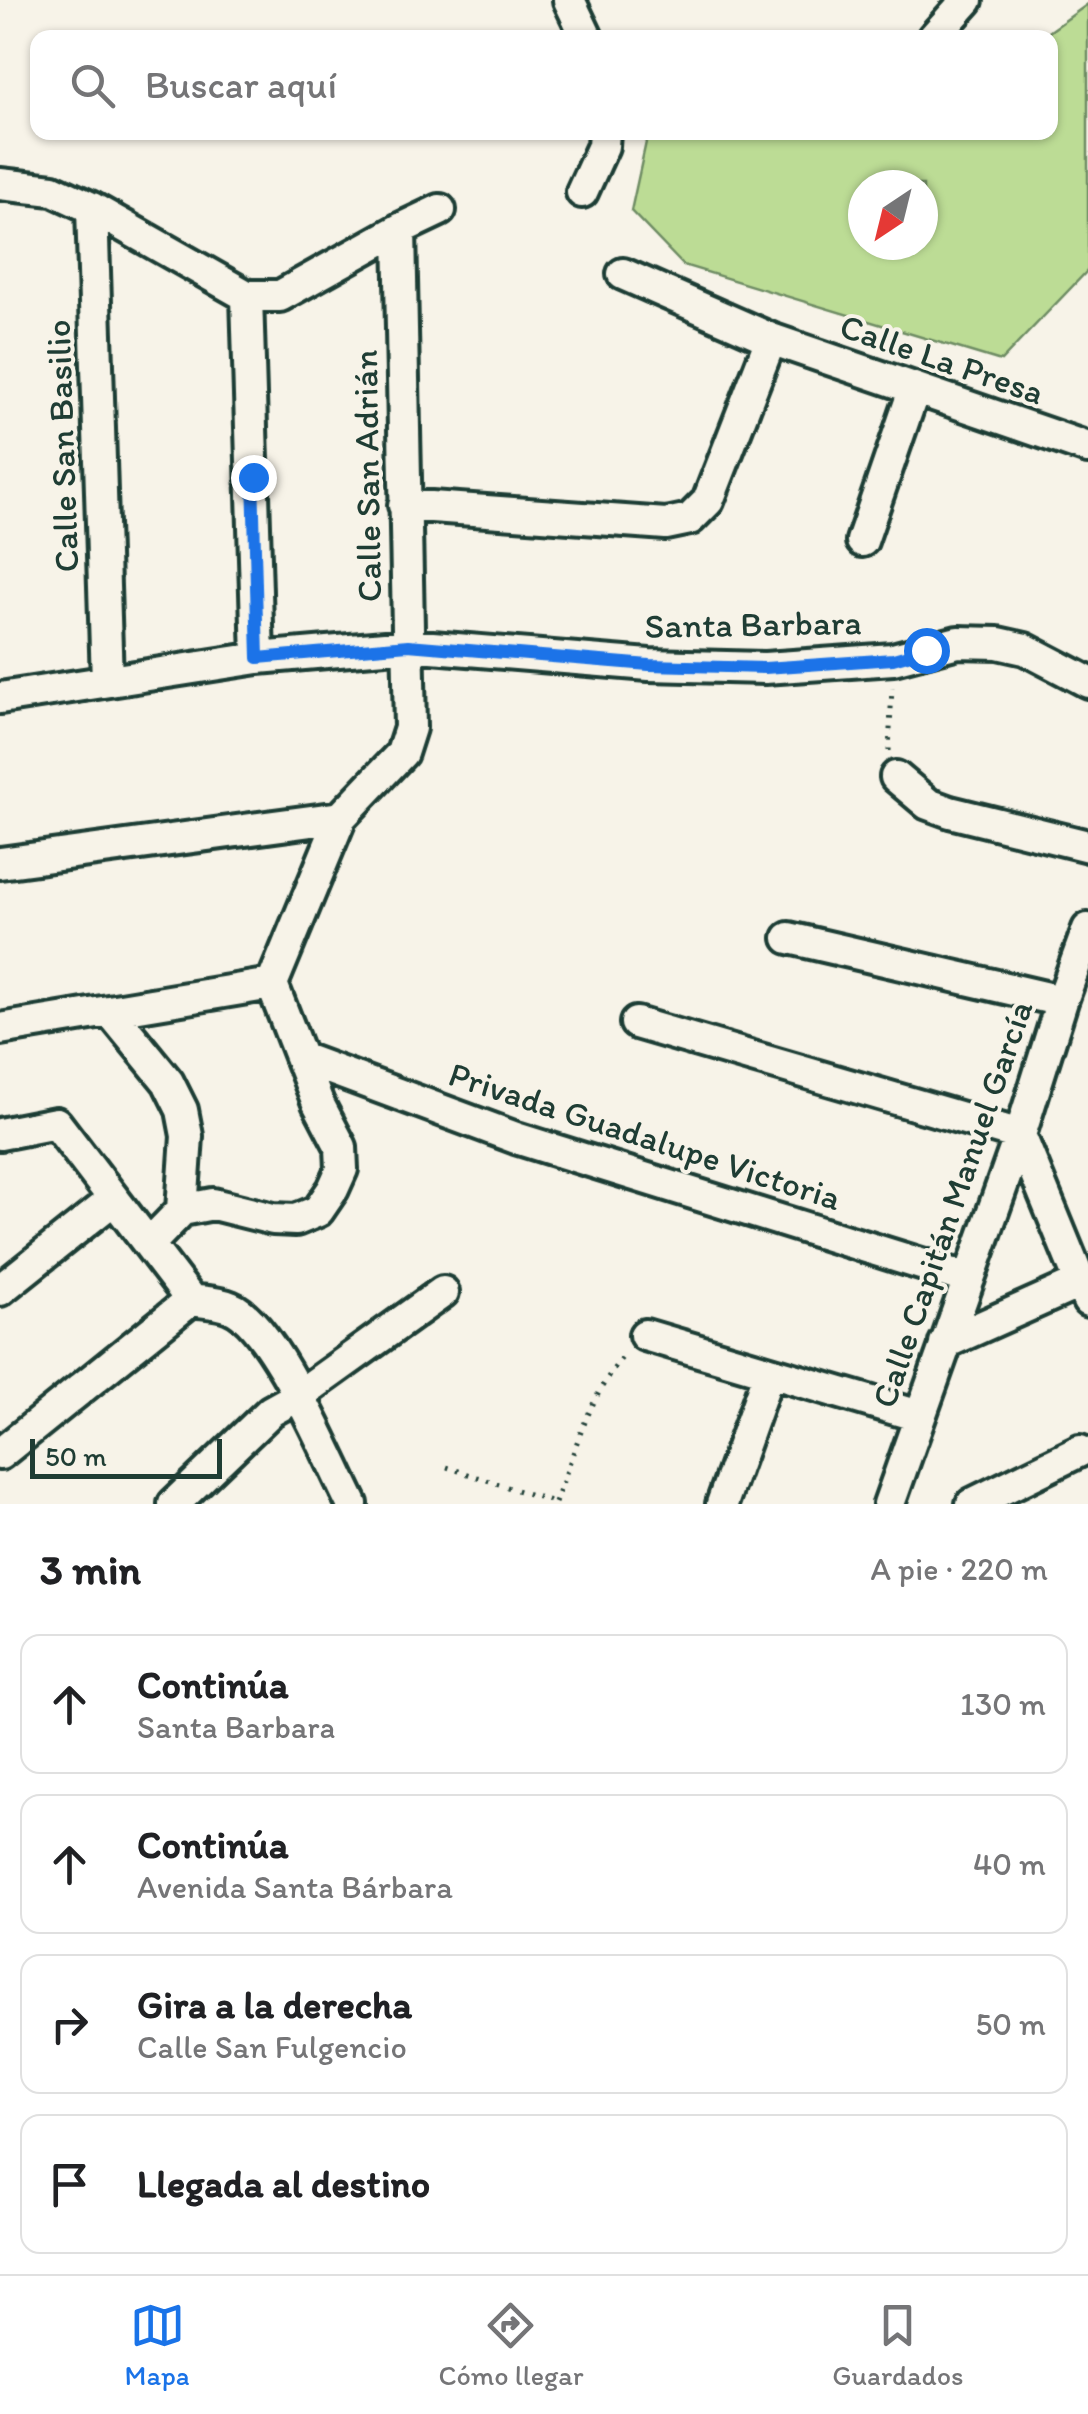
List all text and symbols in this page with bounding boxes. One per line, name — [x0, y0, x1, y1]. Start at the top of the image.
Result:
search box — [30, 30, 1058, 140]
icon: search — [65, 58, 120, 113]
text: Buscar aquí — [145, 62, 337, 108]
north arrow — [848, 170, 938, 260]
street label: Calle La Presa — [835, 305, 1049, 413]
street label: Calle San Basilio — [37, 319, 87, 573]
street label: Calle San Adrián — [344, 349, 390, 603]
route end — [231, 455, 277, 501]
street label: Santa Barbara — [644, 601, 862, 647]
route start — [904, 628, 950, 674]
street label: Calle Capitán Manuel García — [863, 995, 1041, 1413]
street label: Privada Guadalupe Victoria — [444, 1053, 846, 1219]
scale bar — [30, 1434, 222, 1478]
text: 50 m — [45, 1439, 107, 1473]
text: 3 min — [40, 1544, 141, 1595]
text: A pie · 220 m — [870, 1550, 1048, 1588]
text: Continúa — [137, 1662, 289, 1708]
icon: ahead — [42, 1677, 97, 1732]
text: 130 m — [960, 1685, 1046, 1723]
text: Santa Barbara — [137, 1708, 335, 1746]
text: Continúa — [137, 1822, 289, 1868]
icon: ahead — [42, 1837, 97, 1892]
text: 40 m — [973, 1845, 1046, 1883]
text: Avenida Santa Bárbara — [137, 1868, 453, 1906]
text: Gira a la derecha — [137, 1982, 412, 2028]
icon: right — [42, 1997, 97, 2052]
text: 50 m — [975, 2005, 1046, 2043]
text: Calle San Fulgencio — [137, 2028, 407, 2066]
icon: arrive — [42, 2157, 97, 2212]
text: Llegada al destino — [137, 2161, 430, 2207]
tab: Mapa — [124, 2298, 190, 2392]
tab: Cómo llegar — [438, 2298, 583, 2392]
tab: Guardados — [832, 2298, 964, 2392]

